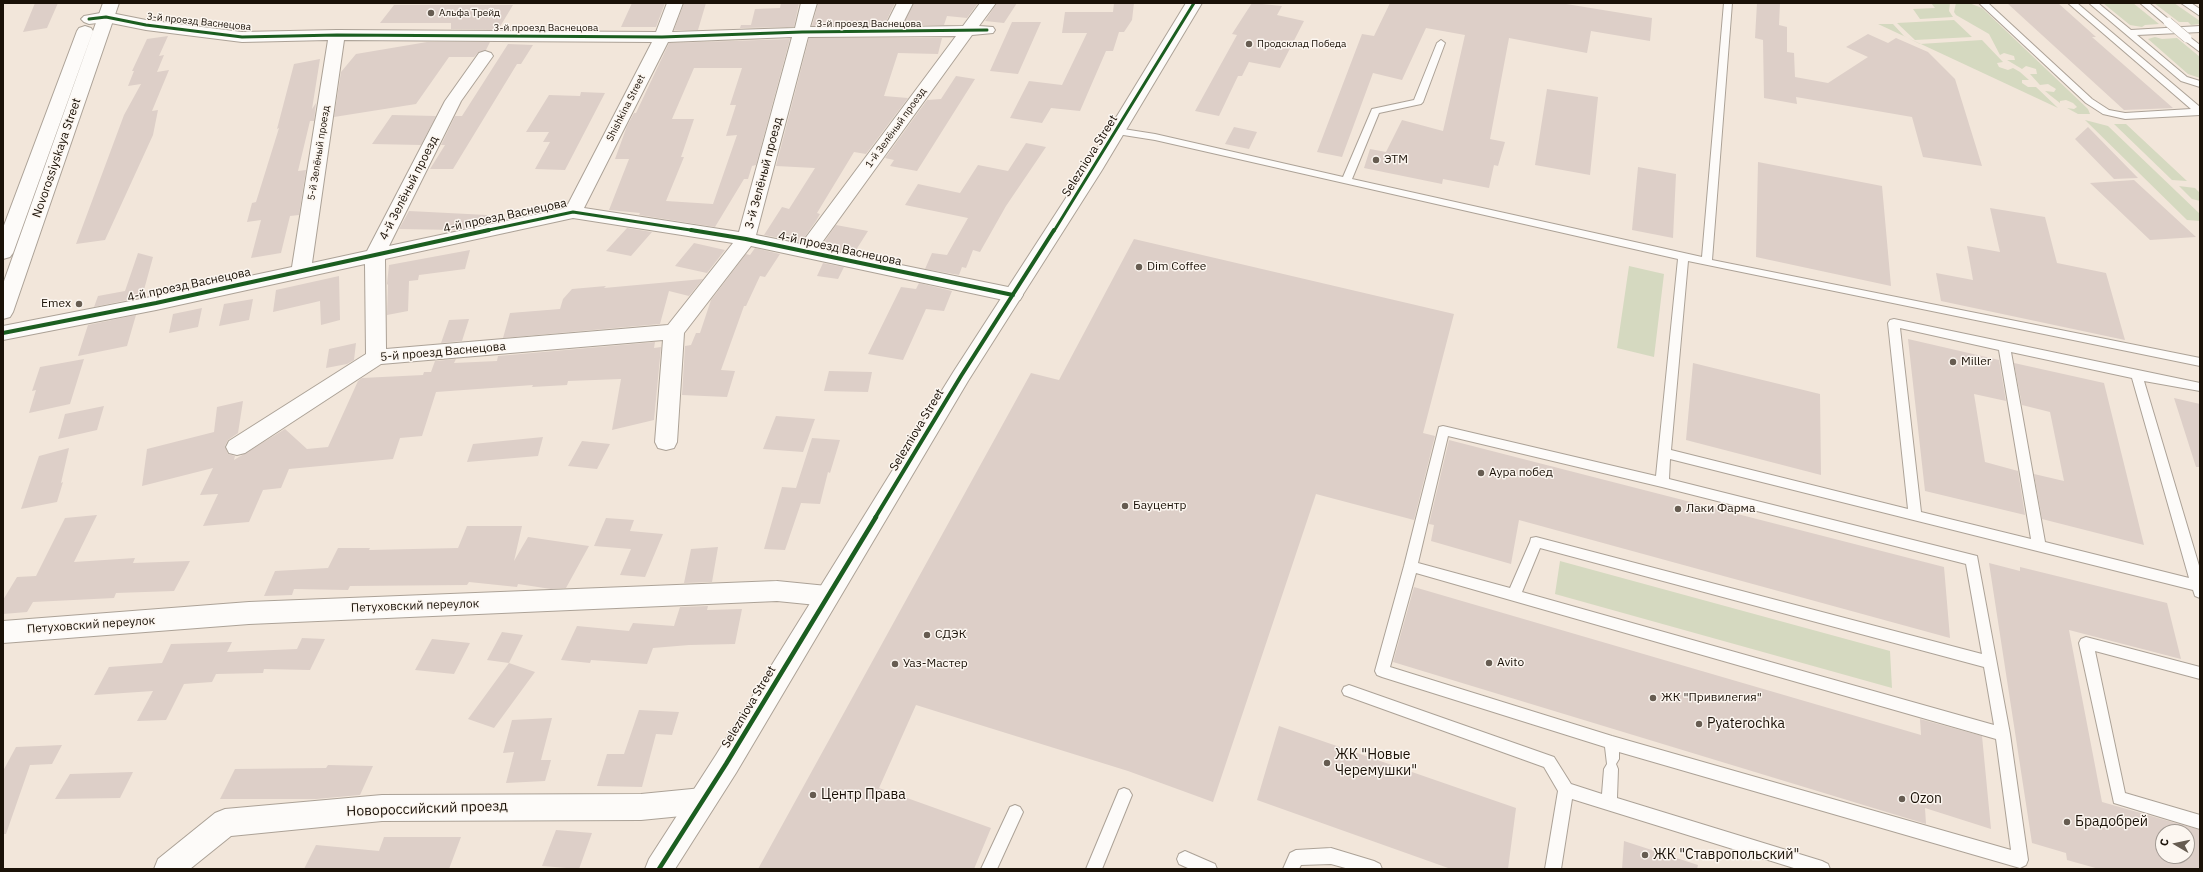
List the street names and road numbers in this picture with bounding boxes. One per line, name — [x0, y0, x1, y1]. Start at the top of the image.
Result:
street label: 3-й проезд Васнецова — [146, 11, 252, 33]
street label: 3-й проезд Васнецова — [817, 18, 921, 30]
street label: 3-й проезд Васнецова — [494, 22, 598, 34]
street label: Shishkina Street — [604, 73, 648, 143]
street label: 1-й Зелёный проезд — [863, 86, 929, 170]
street label: Novorossiyskaya Street — [30, 96, 84, 220]
street label: 5-й Зелёный проезд — [306, 105, 332, 201]
street label: Selezniova Street — [1059, 113, 1121, 199]
street label: 3-й Зелёный проезд — [742, 116, 786, 230]
street label: 4-й Зелёный проезд — [377, 134, 441, 242]
street label: 4-й проезд Васнецова — [442, 196, 568, 236]
street label: 4-й проезд Васнецова — [777, 229, 903, 269]
street label: 4-й проезд Васнецова — [126, 265, 252, 305]
street label: 5-й проезд Васнецова — [380, 339, 506, 365]
street label: Selezniova Street — [887, 386, 947, 474]
street label: Петуховский переулок — [351, 597, 479, 615]
street label: Петуховский переулок — [27, 613, 155, 637]
street label: Selezniova Street — [719, 663, 779, 751]
street label: Новороссийский проезд — [346, 798, 508, 820]

